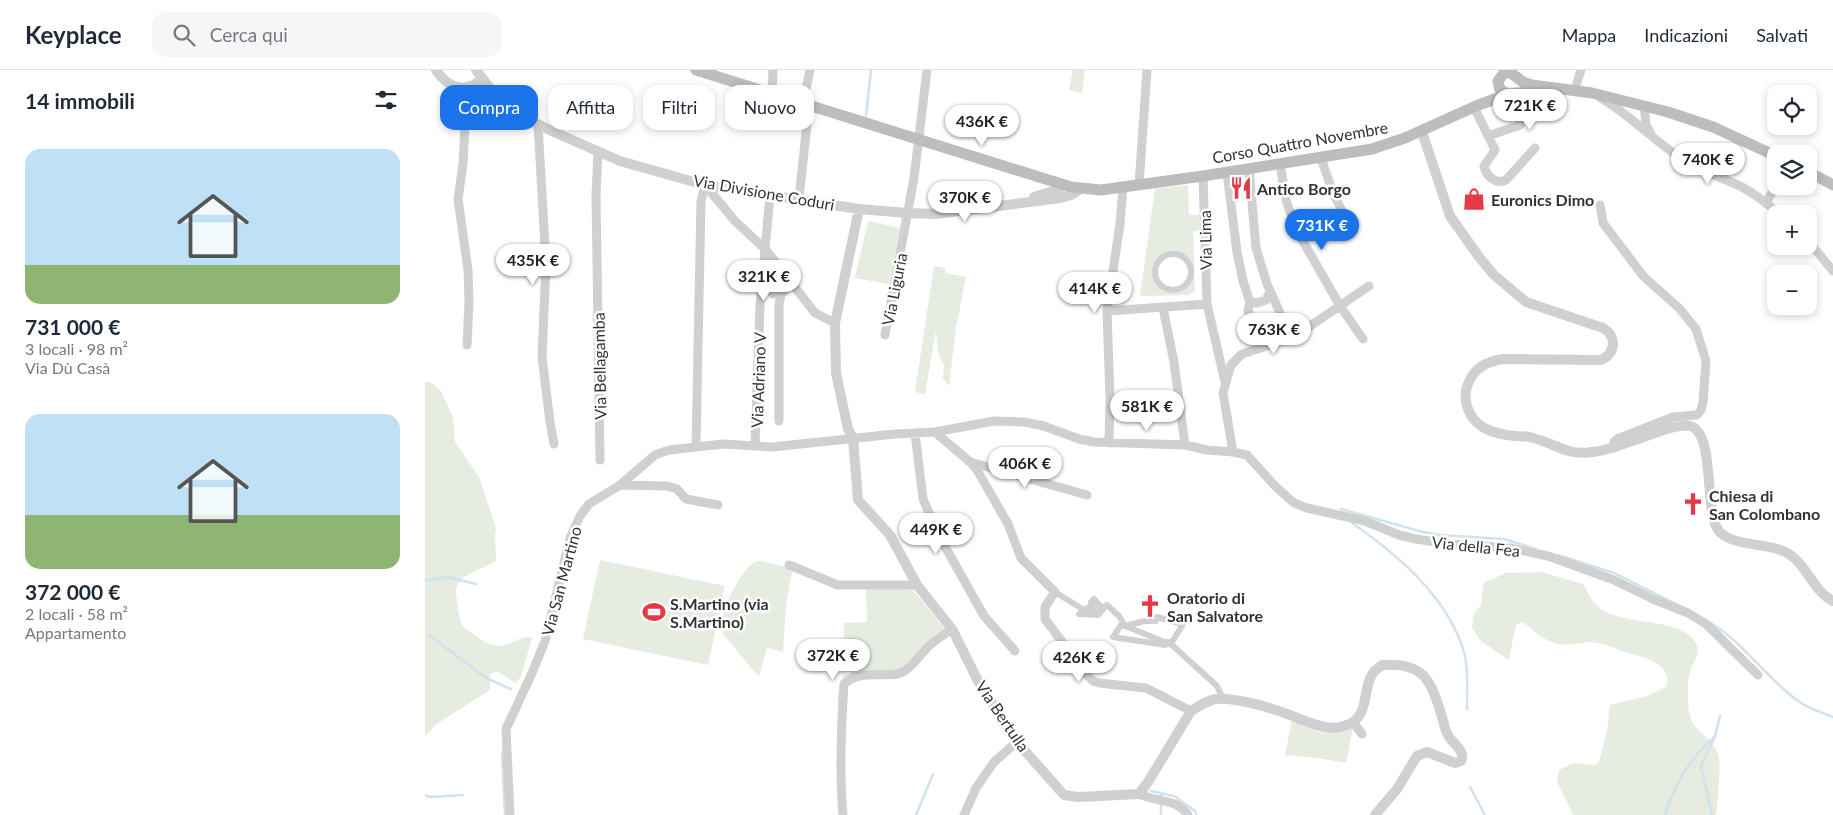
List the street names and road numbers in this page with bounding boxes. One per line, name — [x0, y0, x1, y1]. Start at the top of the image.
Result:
street label: Corso Quattro Novembre — [1211, 117, 1389, 167]
street label: Via Divisione Coduri — [692, 170, 836, 214]
street label: Via Lima — [1195, 210, 1215, 270]
street label: Via Liguria — [878, 251, 910, 327]
street label: Via Bellagamba — [589, 312, 609, 420]
street label: Via Adriano V — [747, 332, 769, 428]
street label: Via San Martino — [537, 524, 585, 638]
street label: Via della Fea — [1431, 532, 1521, 560]
street label: Via Bertulla — [972, 677, 1034, 755]

